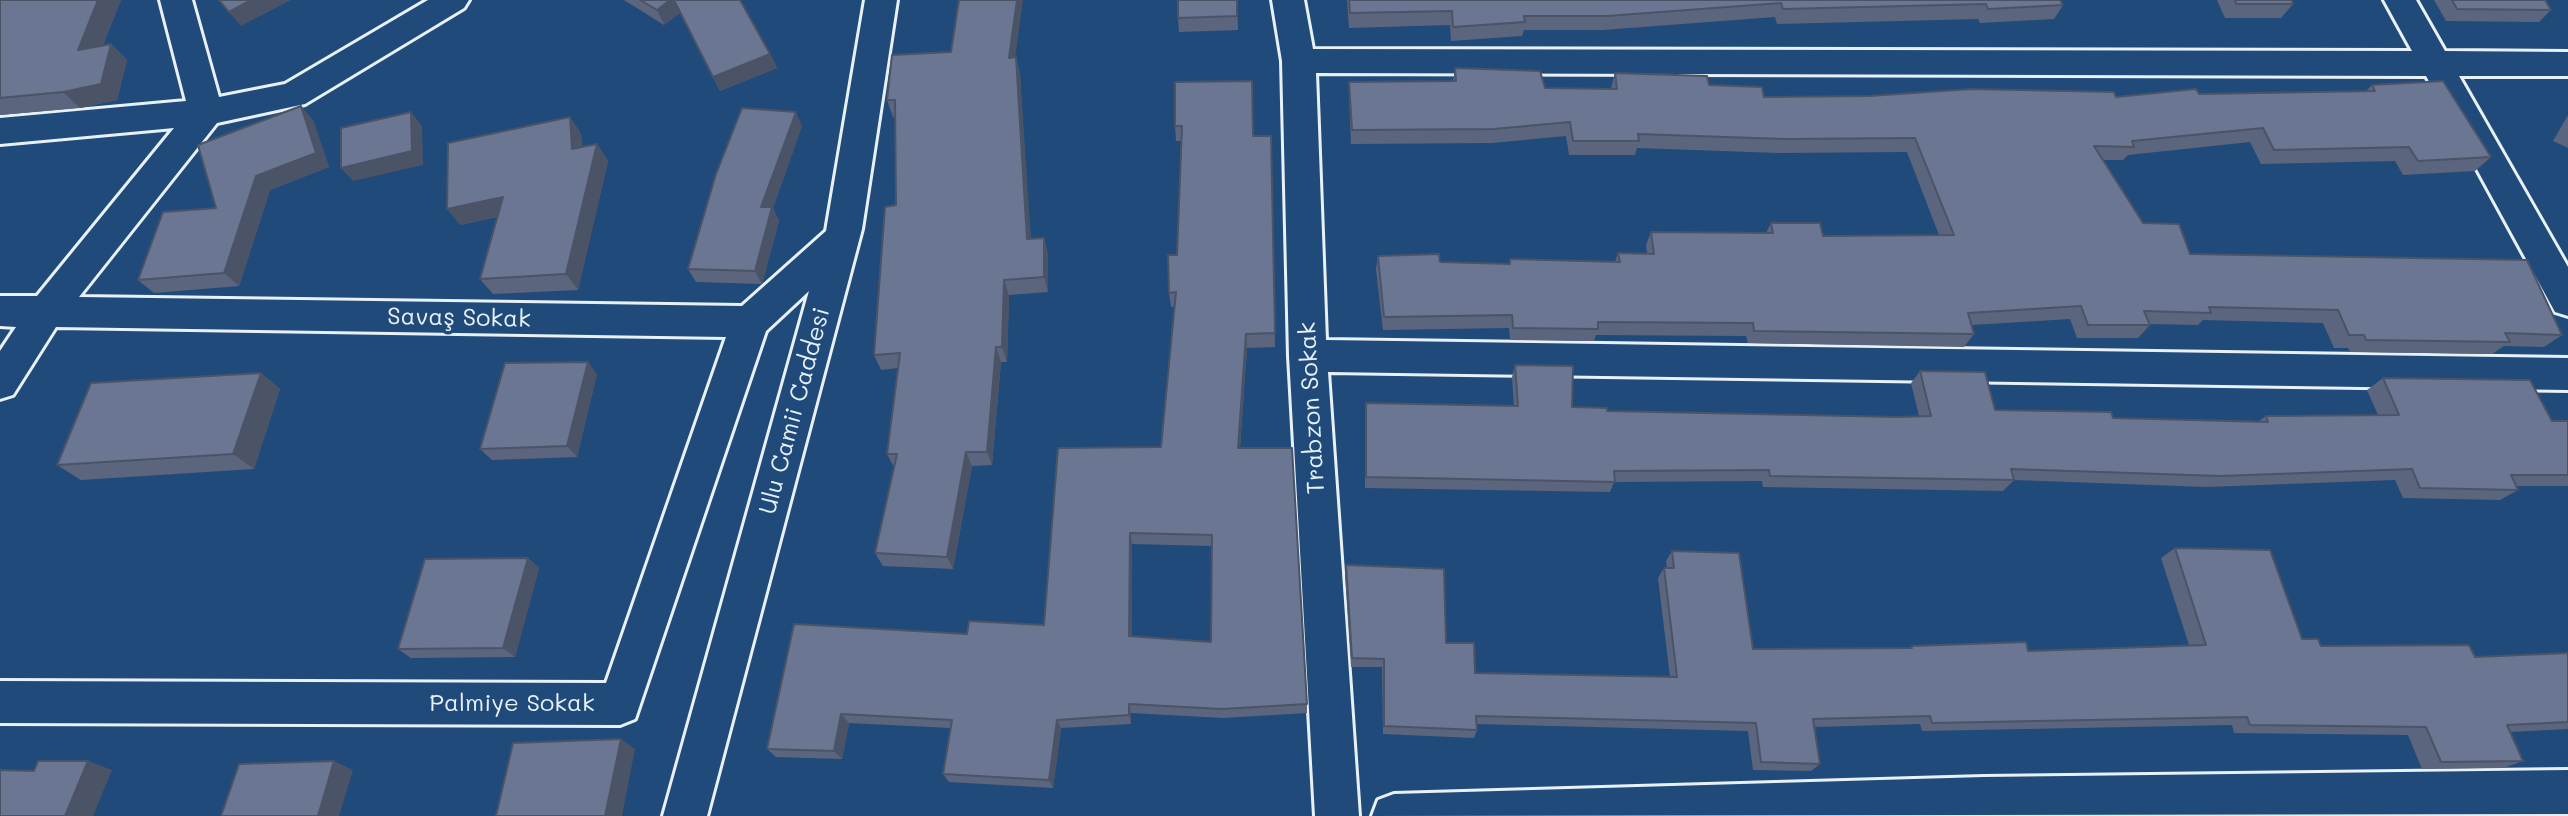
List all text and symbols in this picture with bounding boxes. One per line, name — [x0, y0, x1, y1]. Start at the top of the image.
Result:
street label: Savaş Sokak — [387, 302, 531, 334]
street label: Ulu Camii Caddesi — [754, 304, 836, 518]
street label: Trabzon Sokak — [1293, 321, 1331, 495]
street label: Palmiye Sokak — [429, 690, 595, 718]

